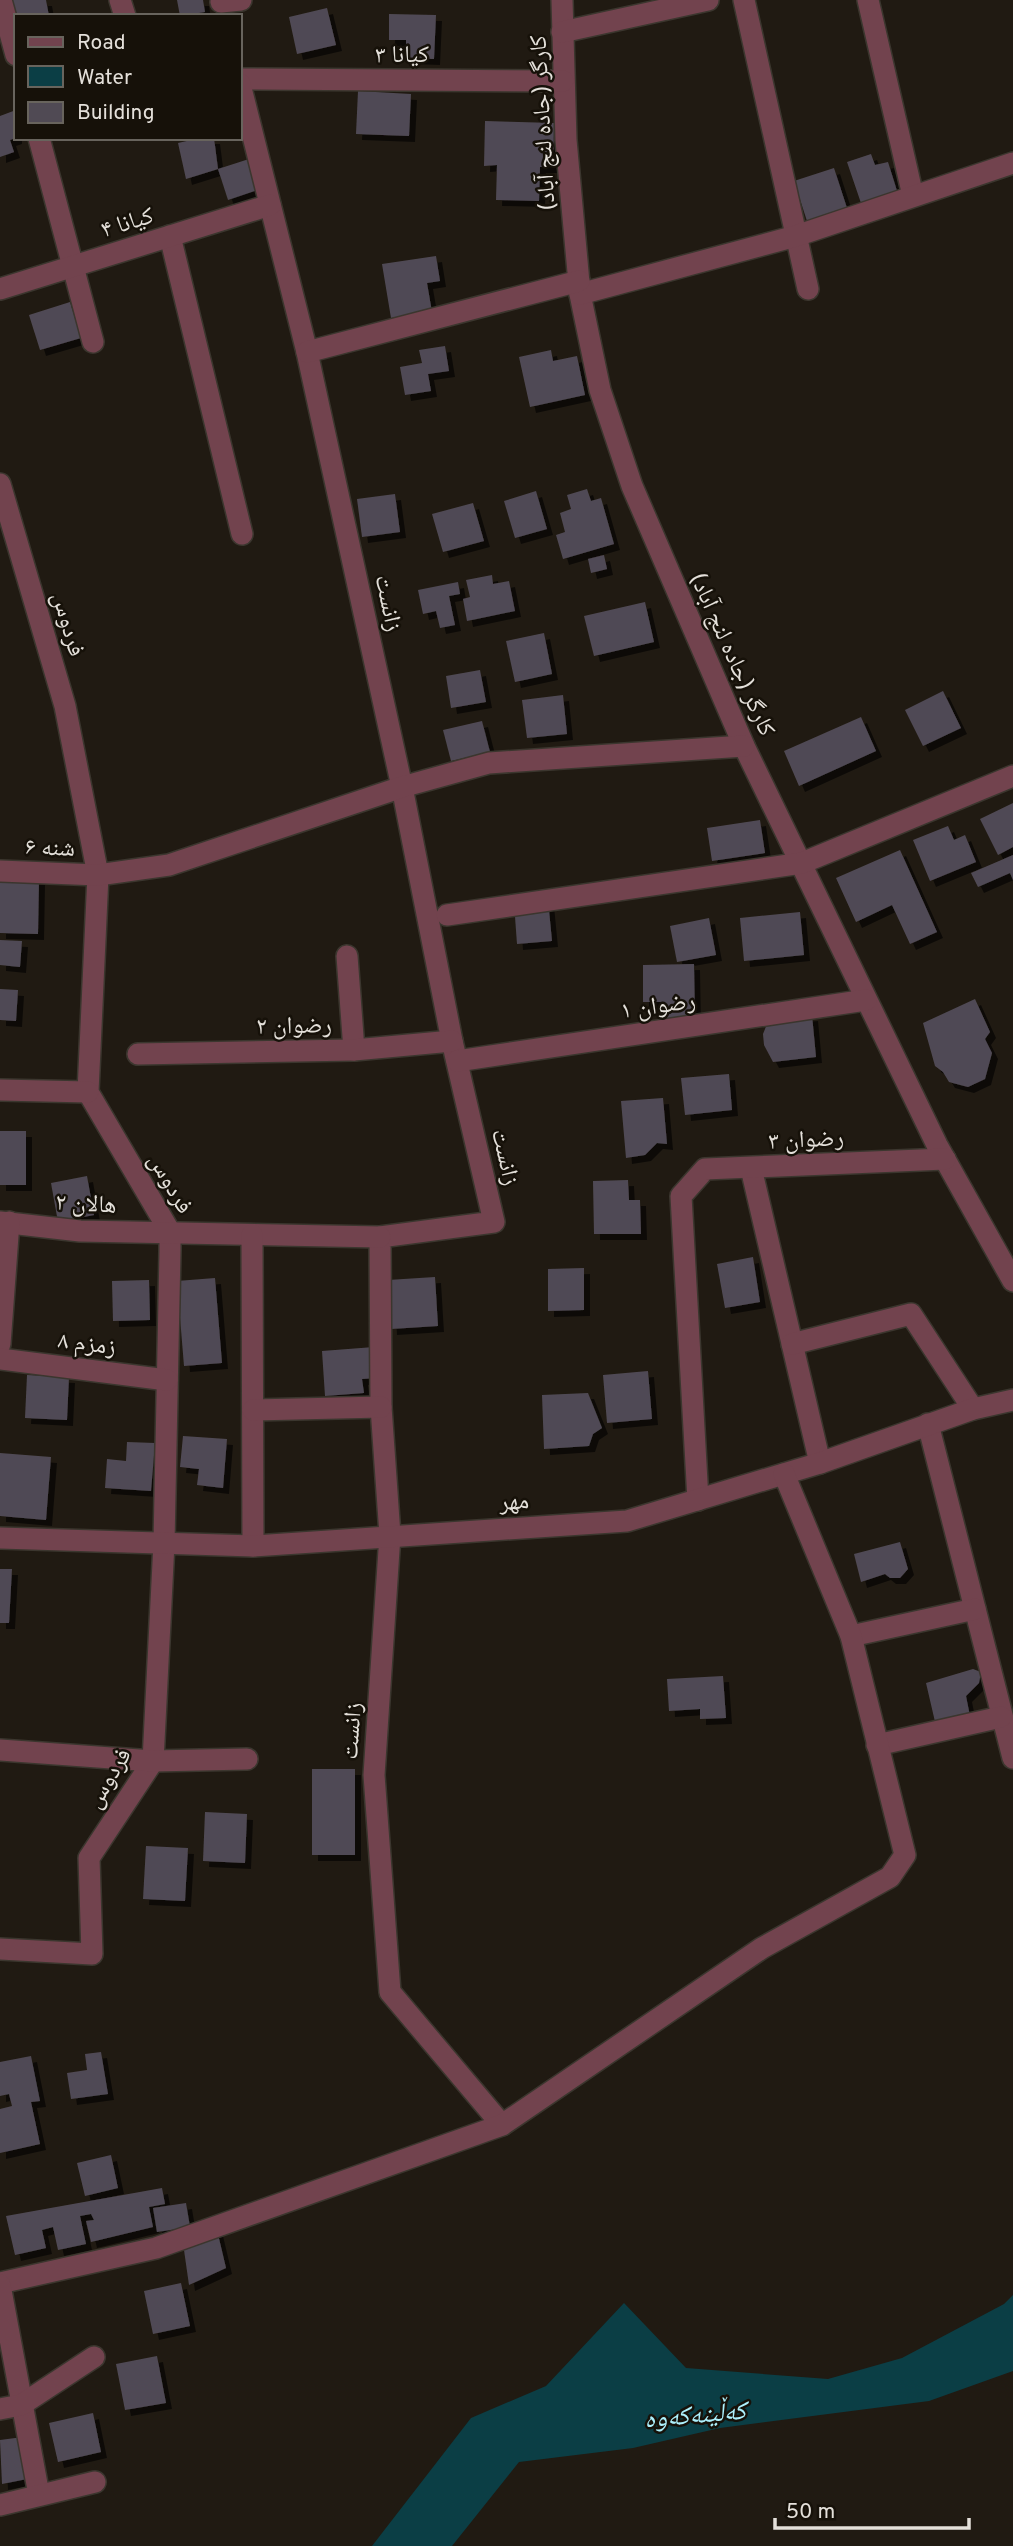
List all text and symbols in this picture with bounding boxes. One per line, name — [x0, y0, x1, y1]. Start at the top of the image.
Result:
legend — [14, 14, 242, 140]
text: Road — [77, 30, 126, 57]
street label: کارگر (جاده لنج آباد) — [524, 34, 564, 211]
street label: کیانا ۳ — [375, 41, 429, 71]
text: Water — [77, 65, 132, 92]
text: Building — [77, 100, 155, 127]
street label: کیانا ۴ — [97, 202, 158, 246]
street label: کارگر (جاده لنج آباد) — [682, 568, 781, 741]
street label: زانست — [366, 572, 408, 634]
street label: فردوس — [44, 589, 90, 660]
street label: شنه ۶ — [24, 833, 75, 865]
street label: رضوان ۱ — [619, 987, 698, 1027]
street label: رضوان ۲ — [256, 1011, 332, 1043]
street label: رضوان ۳ — [768, 1124, 845, 1158]
street label: زانست — [483, 1126, 525, 1189]
street label: فردوس — [140, 1148, 199, 1220]
street label: هالان ۲ — [55, 1188, 117, 1222]
street label: زمزم ۸ — [56, 1327, 117, 1363]
street label: مهر — [497, 1487, 530, 1519]
street label: زانست — [336, 1702, 370, 1761]
street label: فردوس — [80, 1743, 139, 1815]
water label: کەڵینەکەوە — [643, 2394, 752, 2437]
scale bar — [775, 2486, 969, 2530]
text: 50 m — [786, 2499, 835, 2526]

